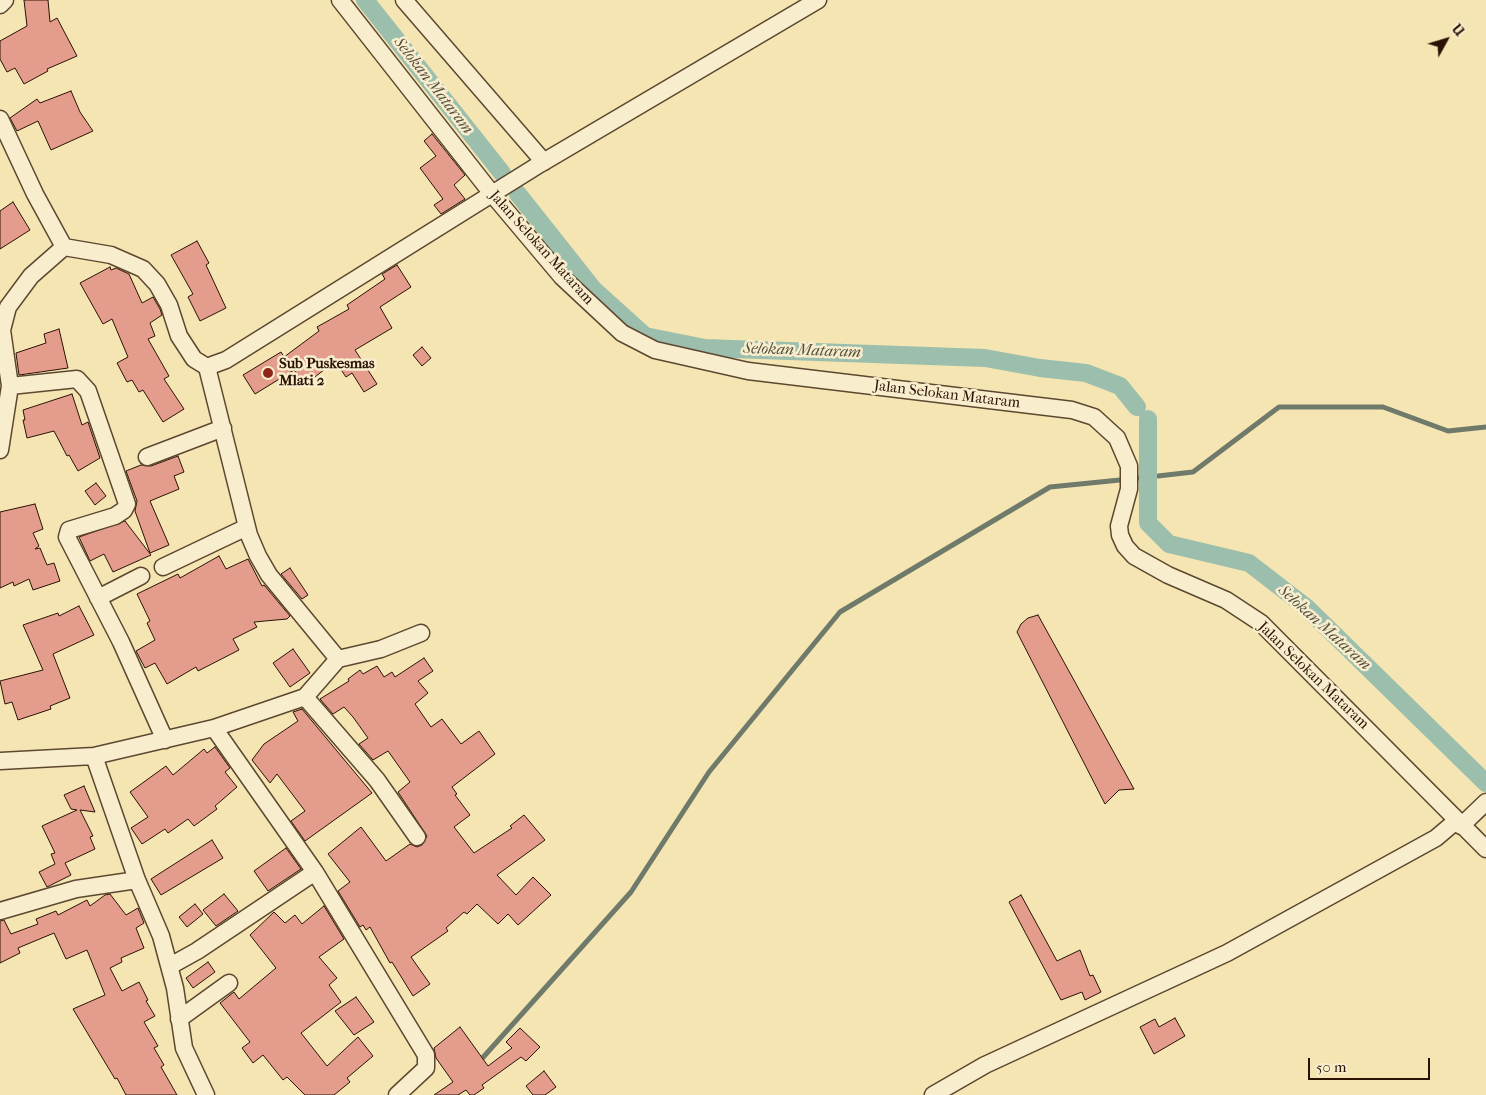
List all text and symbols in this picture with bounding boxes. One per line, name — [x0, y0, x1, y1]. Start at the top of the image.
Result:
north arrow — [1421, 15, 1471, 65]
text: U — [1448, 21, 1468, 40]
water label: Selokan Mataram — [389, 34, 477, 138]
street label: Jalan Selokan Mataram — [485, 187, 597, 309]
water label: Selokan Mataram — [743, 339, 861, 363]
place label: Sub Puskesmas Mlati 2 — [279, 355, 375, 390]
marker: Sub Puskesmas Mlati 2 — [261, 366, 275, 380]
street label: Jalan Selokan Mataram — [873, 377, 1021, 413]
water label: Selokan Mataram — [1274, 581, 1374, 675]
street label: Jalan Selokan Mataram — [1254, 618, 1372, 734]
scale bar — [1311, 1048, 1434, 1080]
text: 50 m — [1316, 1058, 1346, 1076]

